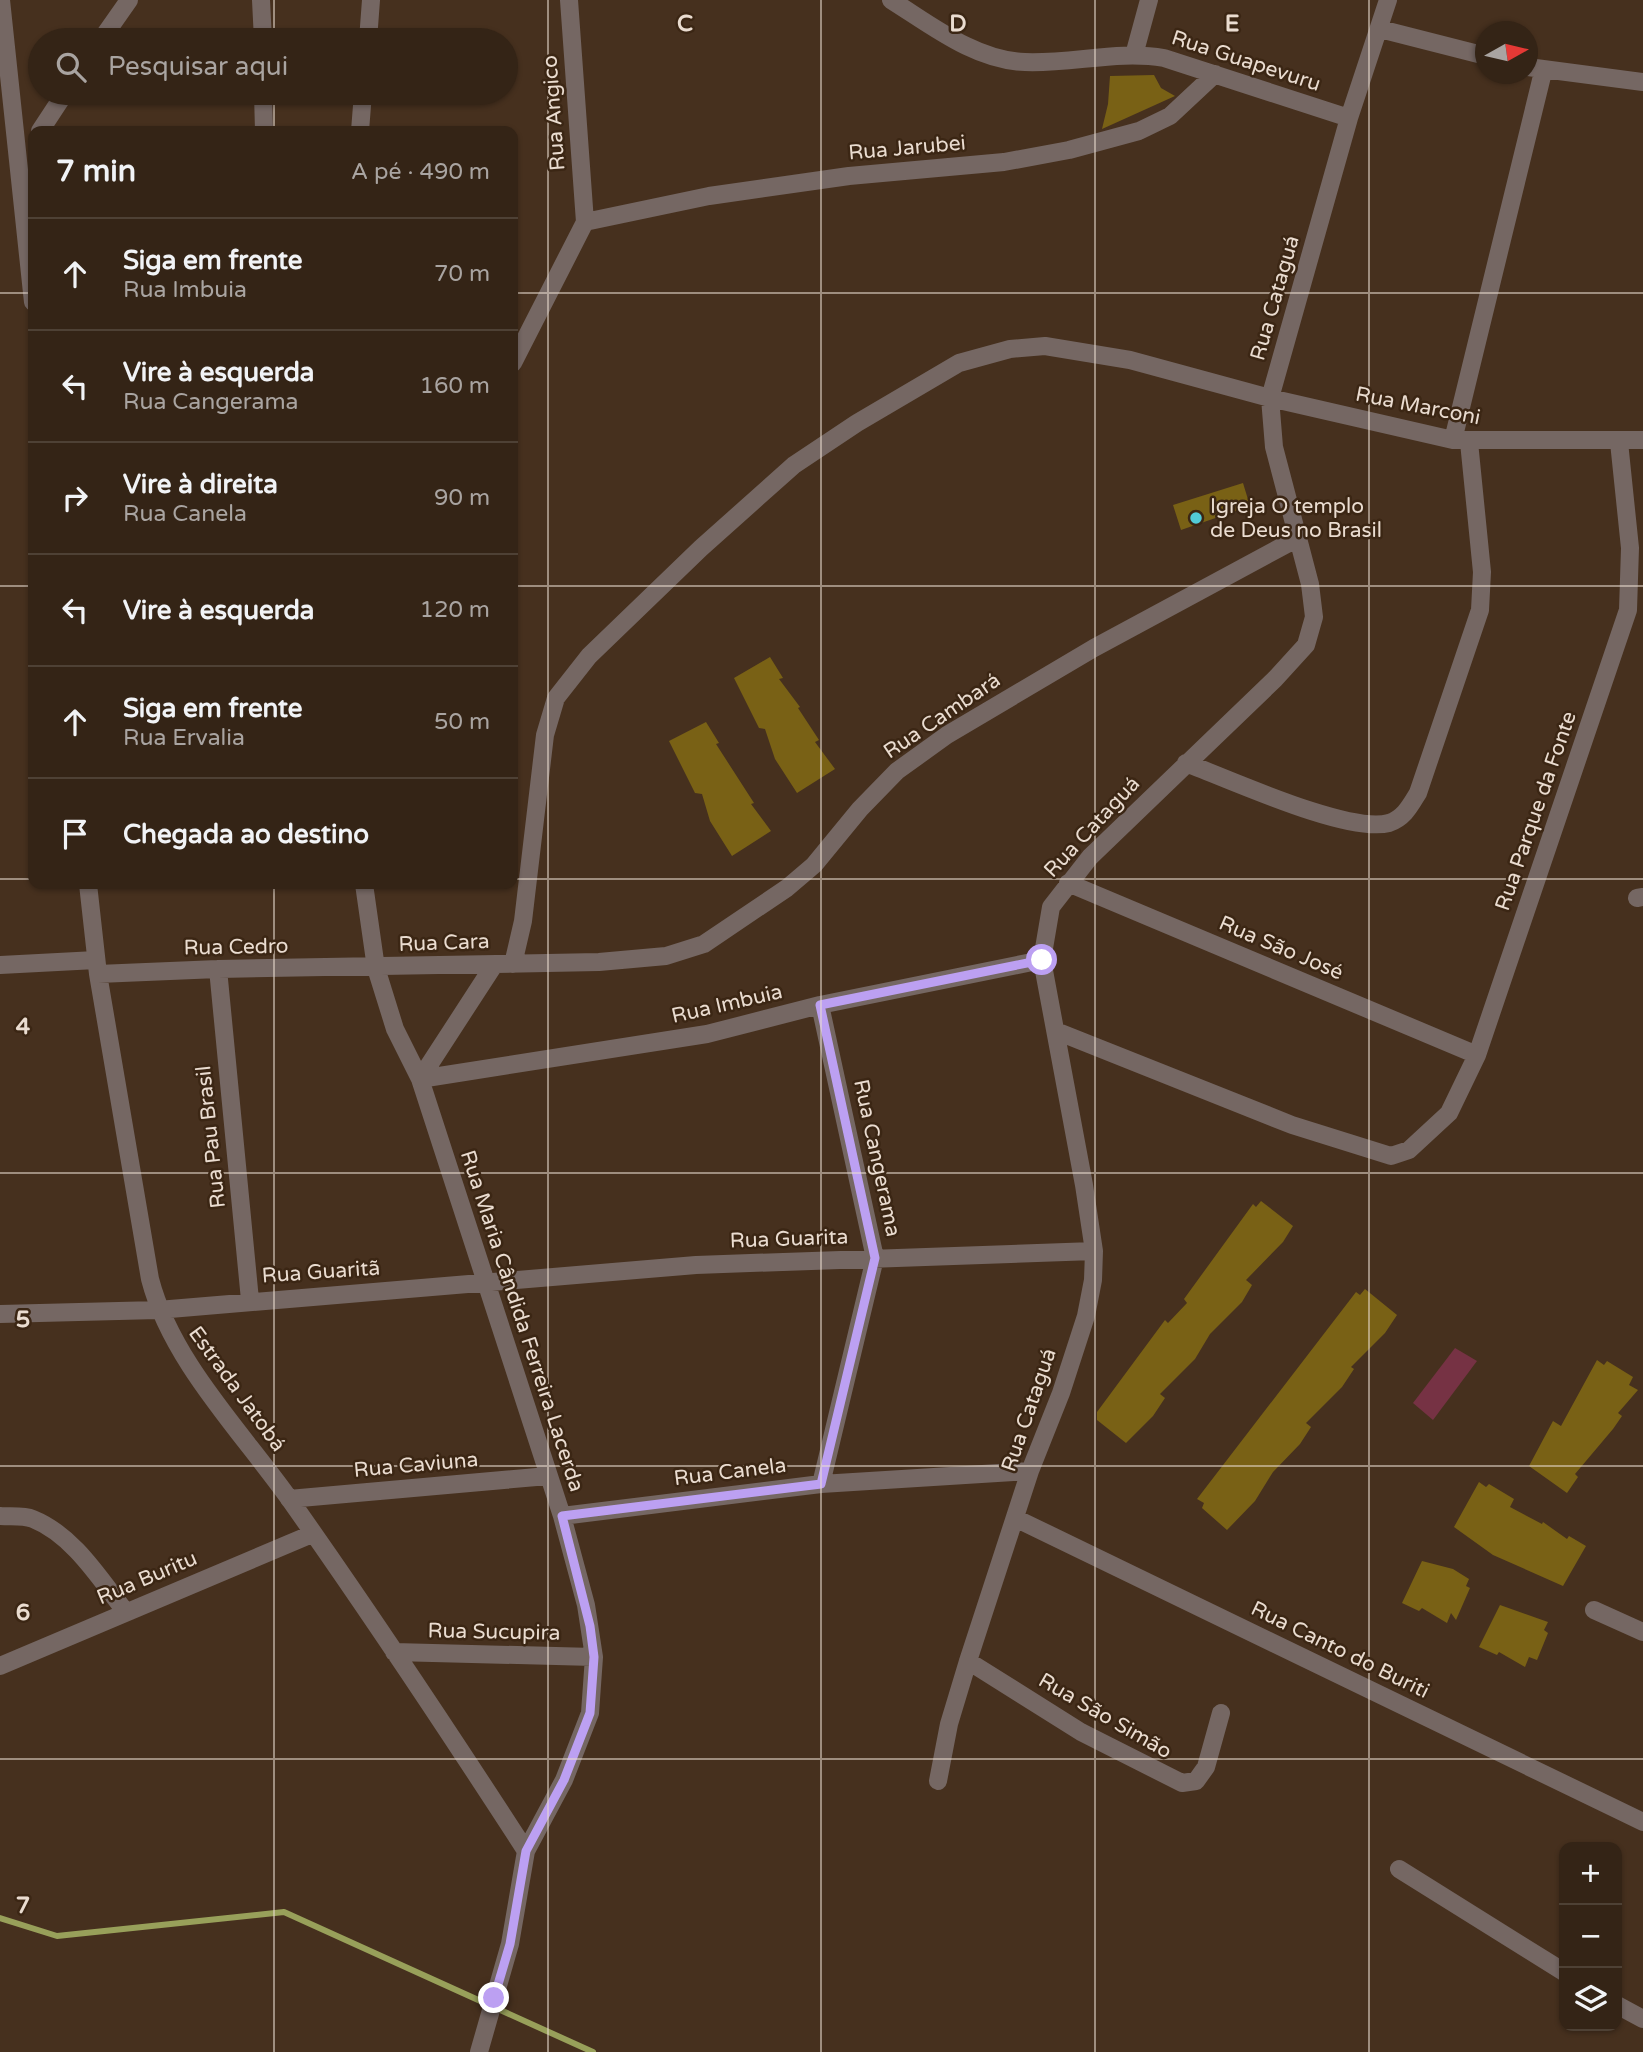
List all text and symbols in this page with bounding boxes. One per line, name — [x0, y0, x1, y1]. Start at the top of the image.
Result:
text: C — [677, 10, 693, 38]
text: D — [949, 10, 967, 38]
text: E — [1225, 10, 1239, 38]
north arrow — [1475, 21, 1538, 84]
street label: Rua Guapevuru — [1168, 25, 1324, 97]
search box — [28, 28, 518, 105]
icon: search — [52, 48, 90, 86]
text: Pesquisar aqui — [108, 51, 288, 82]
street label: Rua Angico — [537, 54, 571, 172]
street label: Rua Jarubei — [847, 130, 967, 166]
text: 7 min — [56, 153, 136, 190]
text: A pé · 490 m — [351, 158, 490, 186]
street label: Rua Cataguá — [1245, 233, 1305, 363]
text: Siga em frente — [123, 245, 303, 276]
icon: ahead — [56, 255, 94, 293]
text: 70 m — [434, 260, 490, 288]
text: Rua Imbuia — [123, 276, 247, 304]
text: Vire à esquerda — [123, 357, 314, 388]
icon: left — [56, 367, 94, 405]
text: 160 m — [420, 372, 490, 400]
street label: Rua Marconi — [1353, 382, 1483, 430]
text: Rua Cangerama — [123, 388, 299, 416]
text: Vire à direita — [123, 469, 278, 500]
icon: right — [56, 479, 94, 517]
text: 90 m — [434, 484, 490, 512]
place label: Igreja O templo de Deus no Brasil — [1210, 494, 1382, 543]
text: Rua Canela — [123, 500, 247, 528]
marker: Igreja O templo de Deus no Brasil — [1188, 510, 1204, 526]
icon: left — [56, 591, 94, 629]
text: Vire à esquerda — [123, 595, 314, 626]
text: 120 m — [420, 596, 490, 624]
street label: Rua Cambará — [879, 668, 1005, 764]
text: Siga em frente — [123, 693, 303, 724]
icon: ahead — [56, 703, 94, 741]
text: 50 m — [434, 708, 490, 736]
street label: Rua Parque da Fonte — [1490, 708, 1582, 914]
text: Rua Ervalia — [123, 724, 245, 752]
street label: Rua Cataguá — [1039, 771, 1145, 883]
icon: arrive — [56, 815, 94, 853]
text: Chegada ao destino — [123, 819, 369, 850]
street label: Rua São José — [1215, 911, 1347, 985]
street label: Rua Cara — [398, 929, 490, 957]
street label: Rua Cedro — [183, 934, 289, 960]
route start — [1026, 944, 1057, 975]
street label: Rua Imbuia — [669, 979, 785, 1029]
text: 4 — [16, 1013, 31, 1041]
street label: Rua Pau Brasil — [191, 1064, 231, 1210]
street label: Rua Cangerama — [848, 1077, 906, 1239]
street label: Rua Maria Cândida Ferreira Lacerda — [455, 1147, 589, 1495]
street label: Rua Guarita — [729, 1224, 849, 1254]
street label: Rua Guaritã — [261, 1255, 381, 1289]
text: 5 — [16, 1306, 30, 1334]
street label: Estrada Jatobá — [183, 1322, 291, 1456]
street label: Rua Cataguá — [996, 1345, 1062, 1475]
street label: Rua Caviuna — [353, 1447, 479, 1483]
street label: Rua Canela — [672, 1453, 788, 1491]
street label: Rua Buritu — [93, 1546, 201, 1610]
street label: Rua Canto do Buriti — [1247, 1596, 1433, 1704]
text: 6 — [16, 1599, 30, 1627]
street label: Rua Sucupira — [427, 1618, 561, 1646]
street label: Rua São Simão — [1034, 1668, 1176, 1764]
map controls — [1559, 1842, 1622, 2031]
button: + — [1559, 1842, 1622, 1905]
text: 7 — [16, 1892, 30, 1920]
button: − — [1559, 1905, 1622, 1968]
button: layers — [1559, 1968, 1622, 2031]
route end — [478, 1982, 509, 2013]

